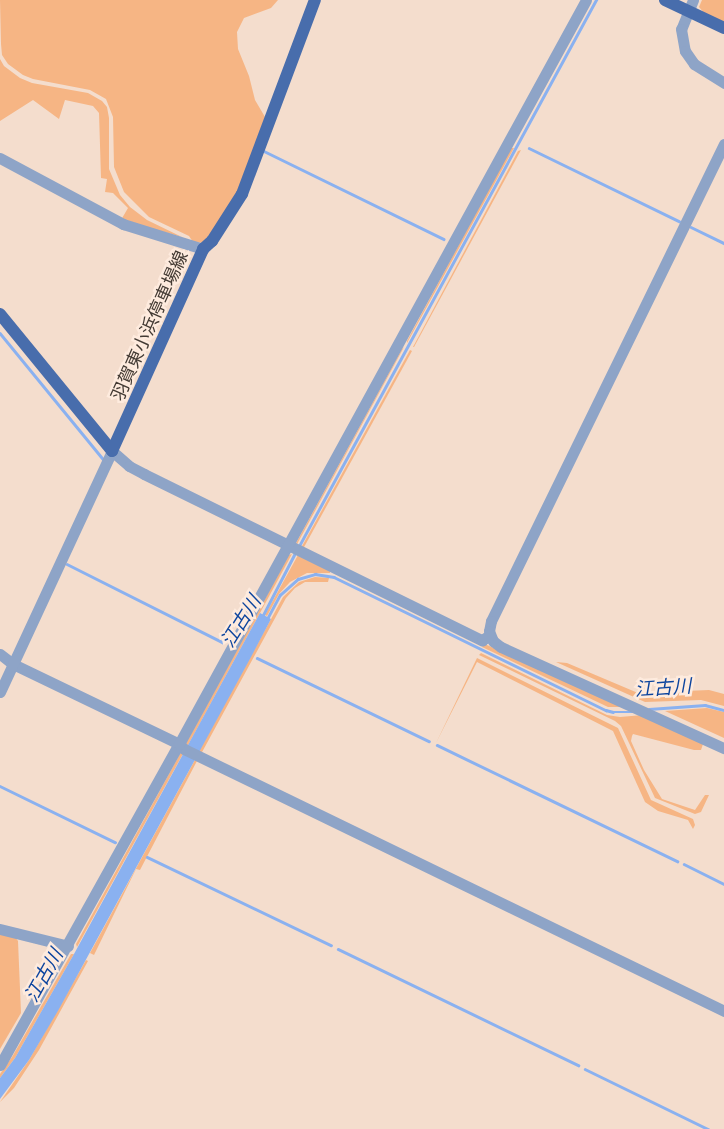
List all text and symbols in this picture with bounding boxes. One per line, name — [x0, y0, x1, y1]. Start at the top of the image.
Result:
street label: 羽賀東小浜停車場線 — [107, 248, 193, 404]
water label: 江古川 — [217, 592, 267, 652]
water label: 江古川 — [634, 676, 692, 702]
water label: 江古川 — [21, 946, 69, 1006]

